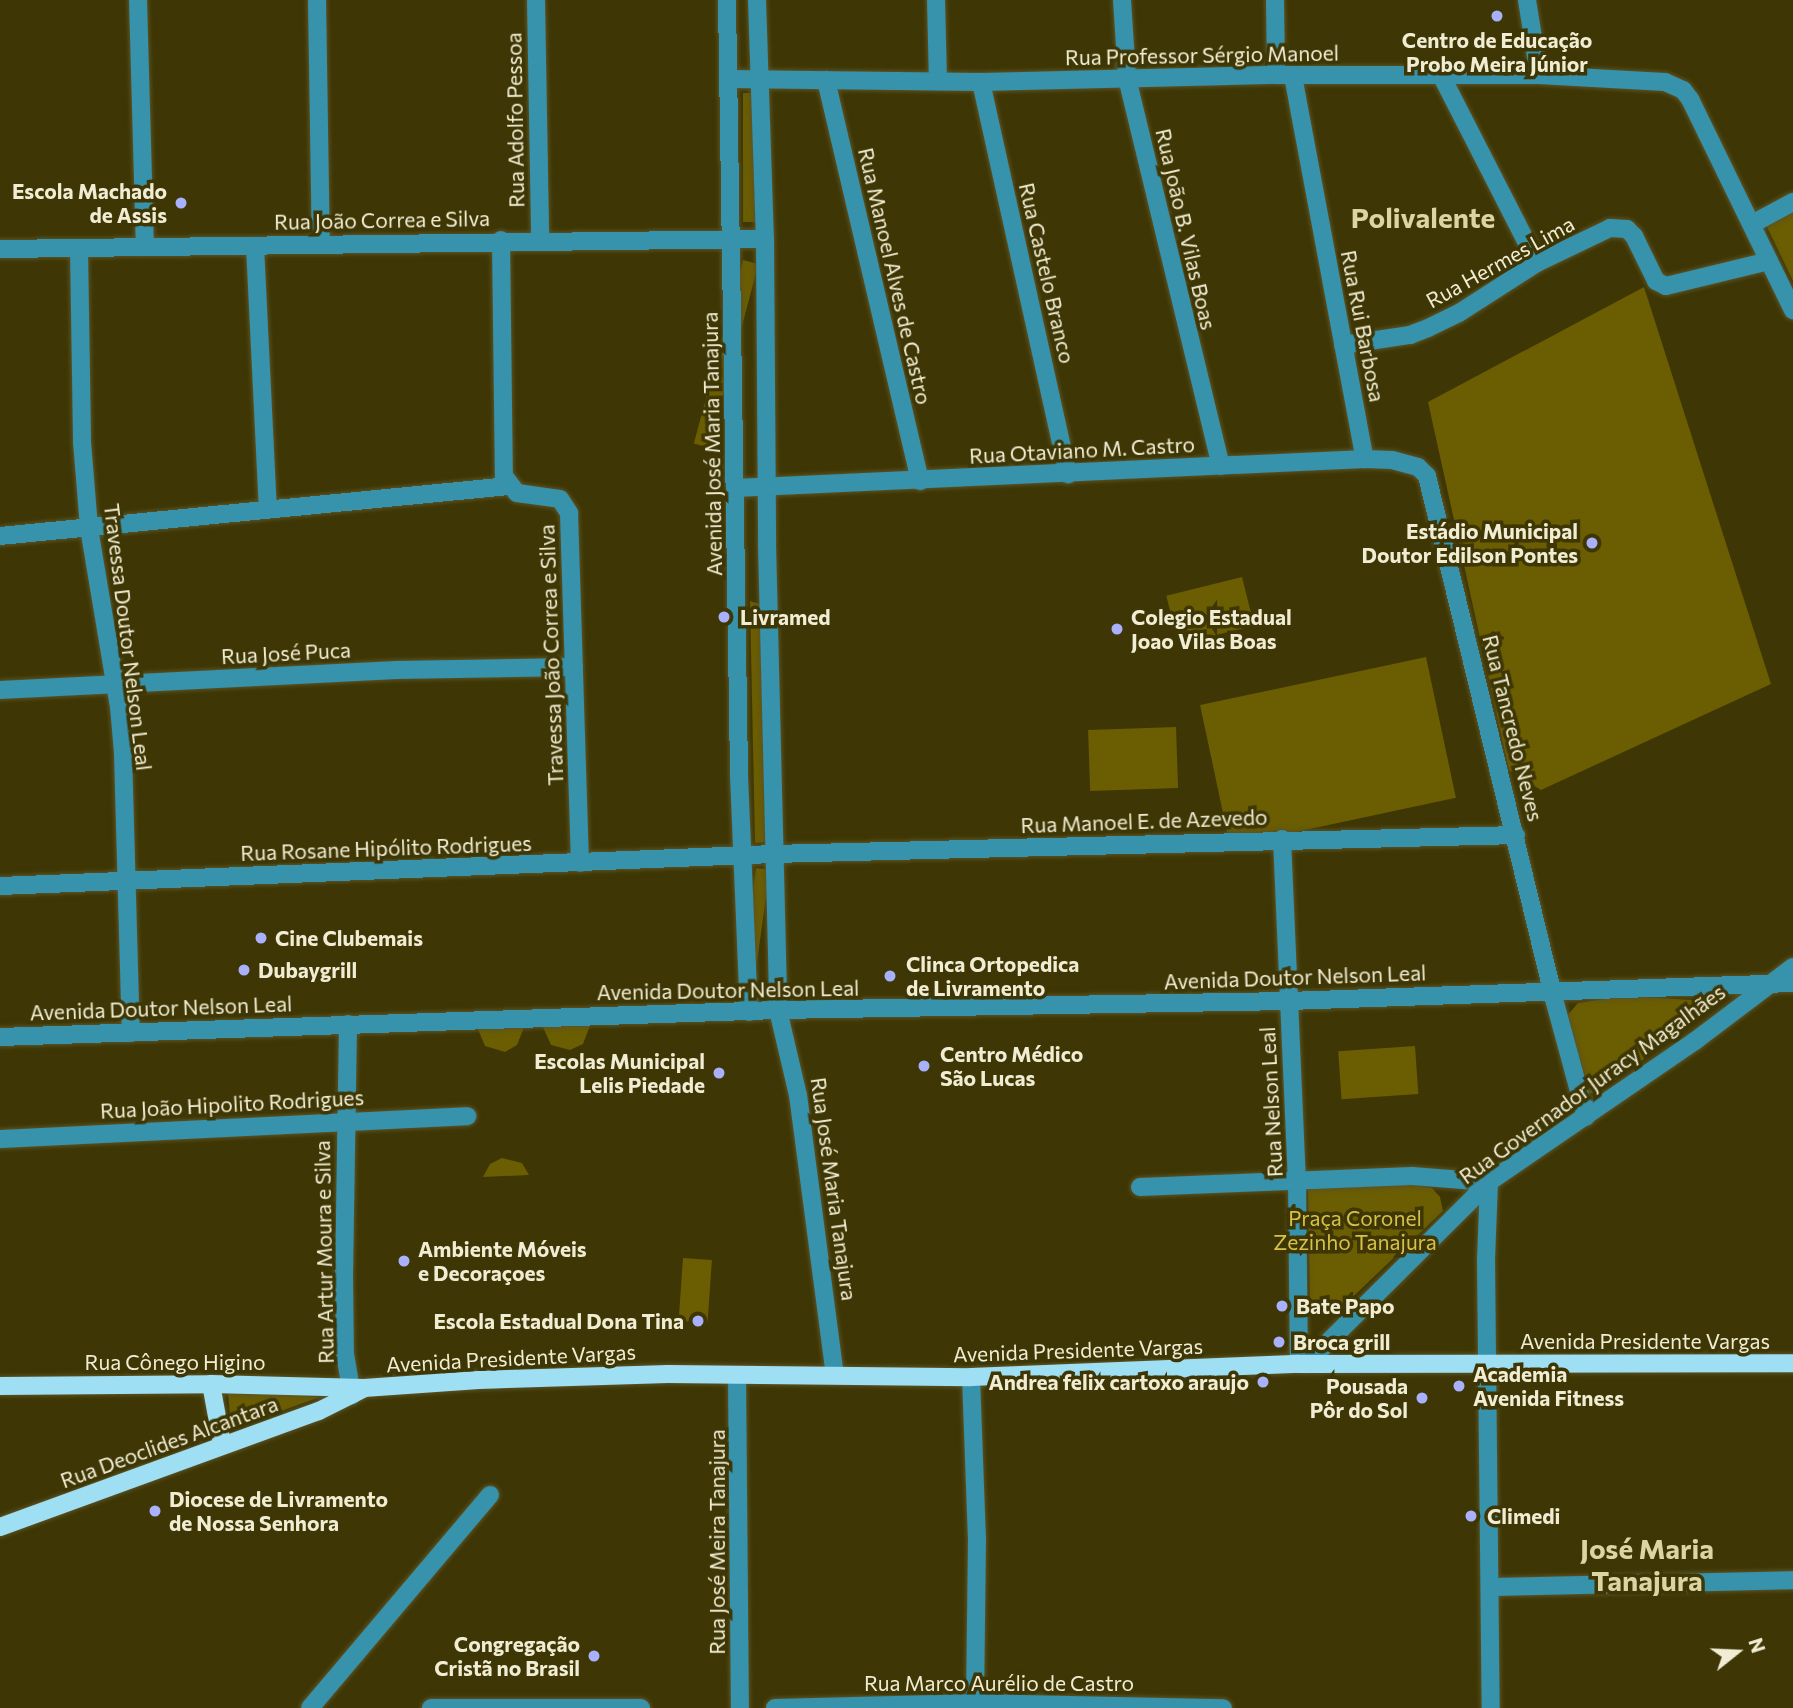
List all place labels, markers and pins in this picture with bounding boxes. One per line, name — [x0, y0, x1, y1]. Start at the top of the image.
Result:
marker: Centro de Educação Probo Meira Júnior — [1489, 8, 1505, 24]
place label: Centro de Educação Probo Meira Júnior — [1402, 27, 1592, 77]
place label: Escola Machado de Assis — [12, 178, 167, 228]
marker: Escola Machado de Assis — [173, 195, 189, 211]
place label: Estádio Municipal Doutor Edilson Pontes — [1362, 518, 1578, 568]
marker: Estádio Municipal Doutor Edilson Pontes — [1584, 535, 1600, 551]
place label: Livramed — [740, 604, 831, 630]
place label: Colegio Estadual Joao Vilas Boas — [1131, 604, 1292, 654]
marker: Livramed — [714, 607, 734, 627]
marker: Colegio Estadual Joao Vilas Boas — [1109, 621, 1125, 637]
place label: Cine Clubemais — [275, 925, 423, 951]
marker: Cine Clubemais — [253, 930, 269, 946]
place label: Clinca Ortopedica de Livramento — [906, 951, 1079, 1001]
place label: Dubaygrill — [258, 957, 357, 983]
marker: Dubaygrill — [236, 962, 252, 978]
marker: Clinca Ortopedica de Livramento — [880, 966, 900, 986]
place label: Centro Médico São Lucas — [940, 1041, 1083, 1091]
place label: Escolas Municipal Lelis Piedade — [534, 1048, 705, 1098]
marker: Centro Médico São Lucas — [914, 1056, 934, 1076]
marker: Escolas Municipal Lelis Piedade — [711, 1065, 727, 1081]
place label: Ambiente Móveis e Decoraçoes — [418, 1236, 587, 1286]
marker: Ambiente Móveis e Decoraçoes — [396, 1253, 412, 1269]
place label: Bate Papo — [1296, 1293, 1395, 1319]
marker: Bate Papo — [1274, 1298, 1290, 1314]
place label: Escola Estadual Dona Tina — [433, 1308, 684, 1334]
marker: Escola Estadual Dona Tina — [690, 1313, 706, 1329]
place label: Broca grill — [1293, 1329, 1391, 1355]
marker: Broca grill — [1271, 1334, 1287, 1350]
place label: Academia Avenida Fitness — [1473, 1361, 1624, 1411]
place label: Andrea felix cartoxo araujo — [989, 1369, 1249, 1395]
place label: Pousada Pôr do Sol — [1310, 1373, 1408, 1423]
marker: Andrea felix cartoxo araujo — [1255, 1374, 1271, 1390]
marker: Academia Avenida Fitness — [1451, 1378, 1467, 1394]
marker: Pousada Pôr do Sol — [1414, 1390, 1430, 1406]
place label: Diocese de Livramento de Nossa Senhora — [169, 1486, 388, 1536]
marker: Diocese de Livramento de Nossa Senhora — [147, 1503, 163, 1519]
place label: Climedi — [1487, 1503, 1560, 1529]
marker: Climedi — [1461, 1506, 1481, 1526]
place label: Congregação Cristã no Brasil — [434, 1631, 580, 1681]
marker: Congregação Cristã no Brasil — [586, 1648, 602, 1664]

